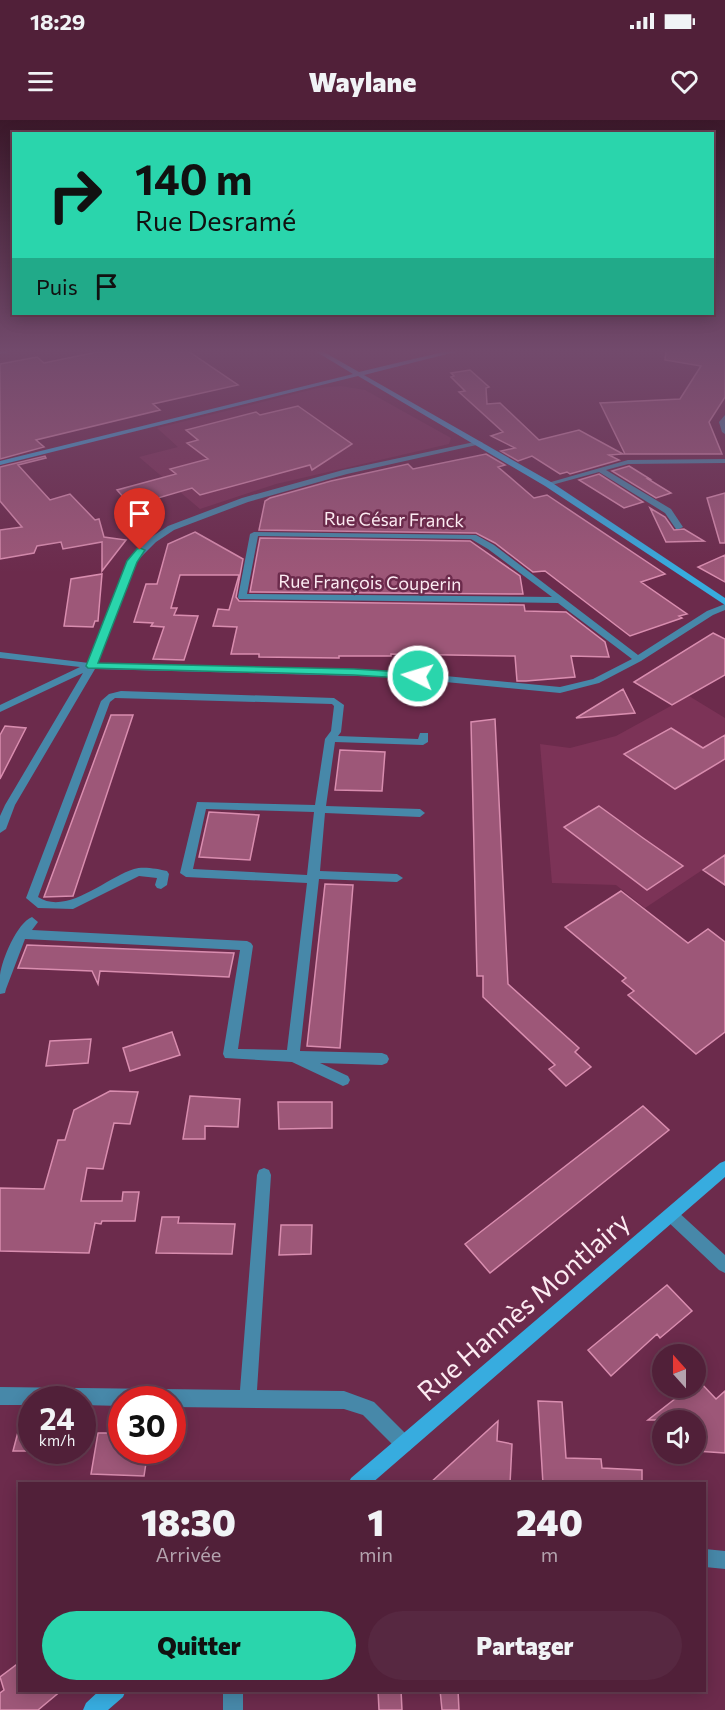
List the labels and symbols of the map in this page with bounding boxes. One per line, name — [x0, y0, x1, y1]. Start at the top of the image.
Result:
pin — [114, 488, 165, 550]
street label: Rue César Franck — [324, 507, 465, 531]
street label: Rue François Couperin — [278, 569, 462, 595]
position arrow — [386, 644, 450, 708]
street label: Rue Hannès Montlairy — [410, 1205, 636, 1407]
north arrow — [652, 1344, 706, 1398]
speed limit sign: 30 — [108, 1386, 186, 1464]

